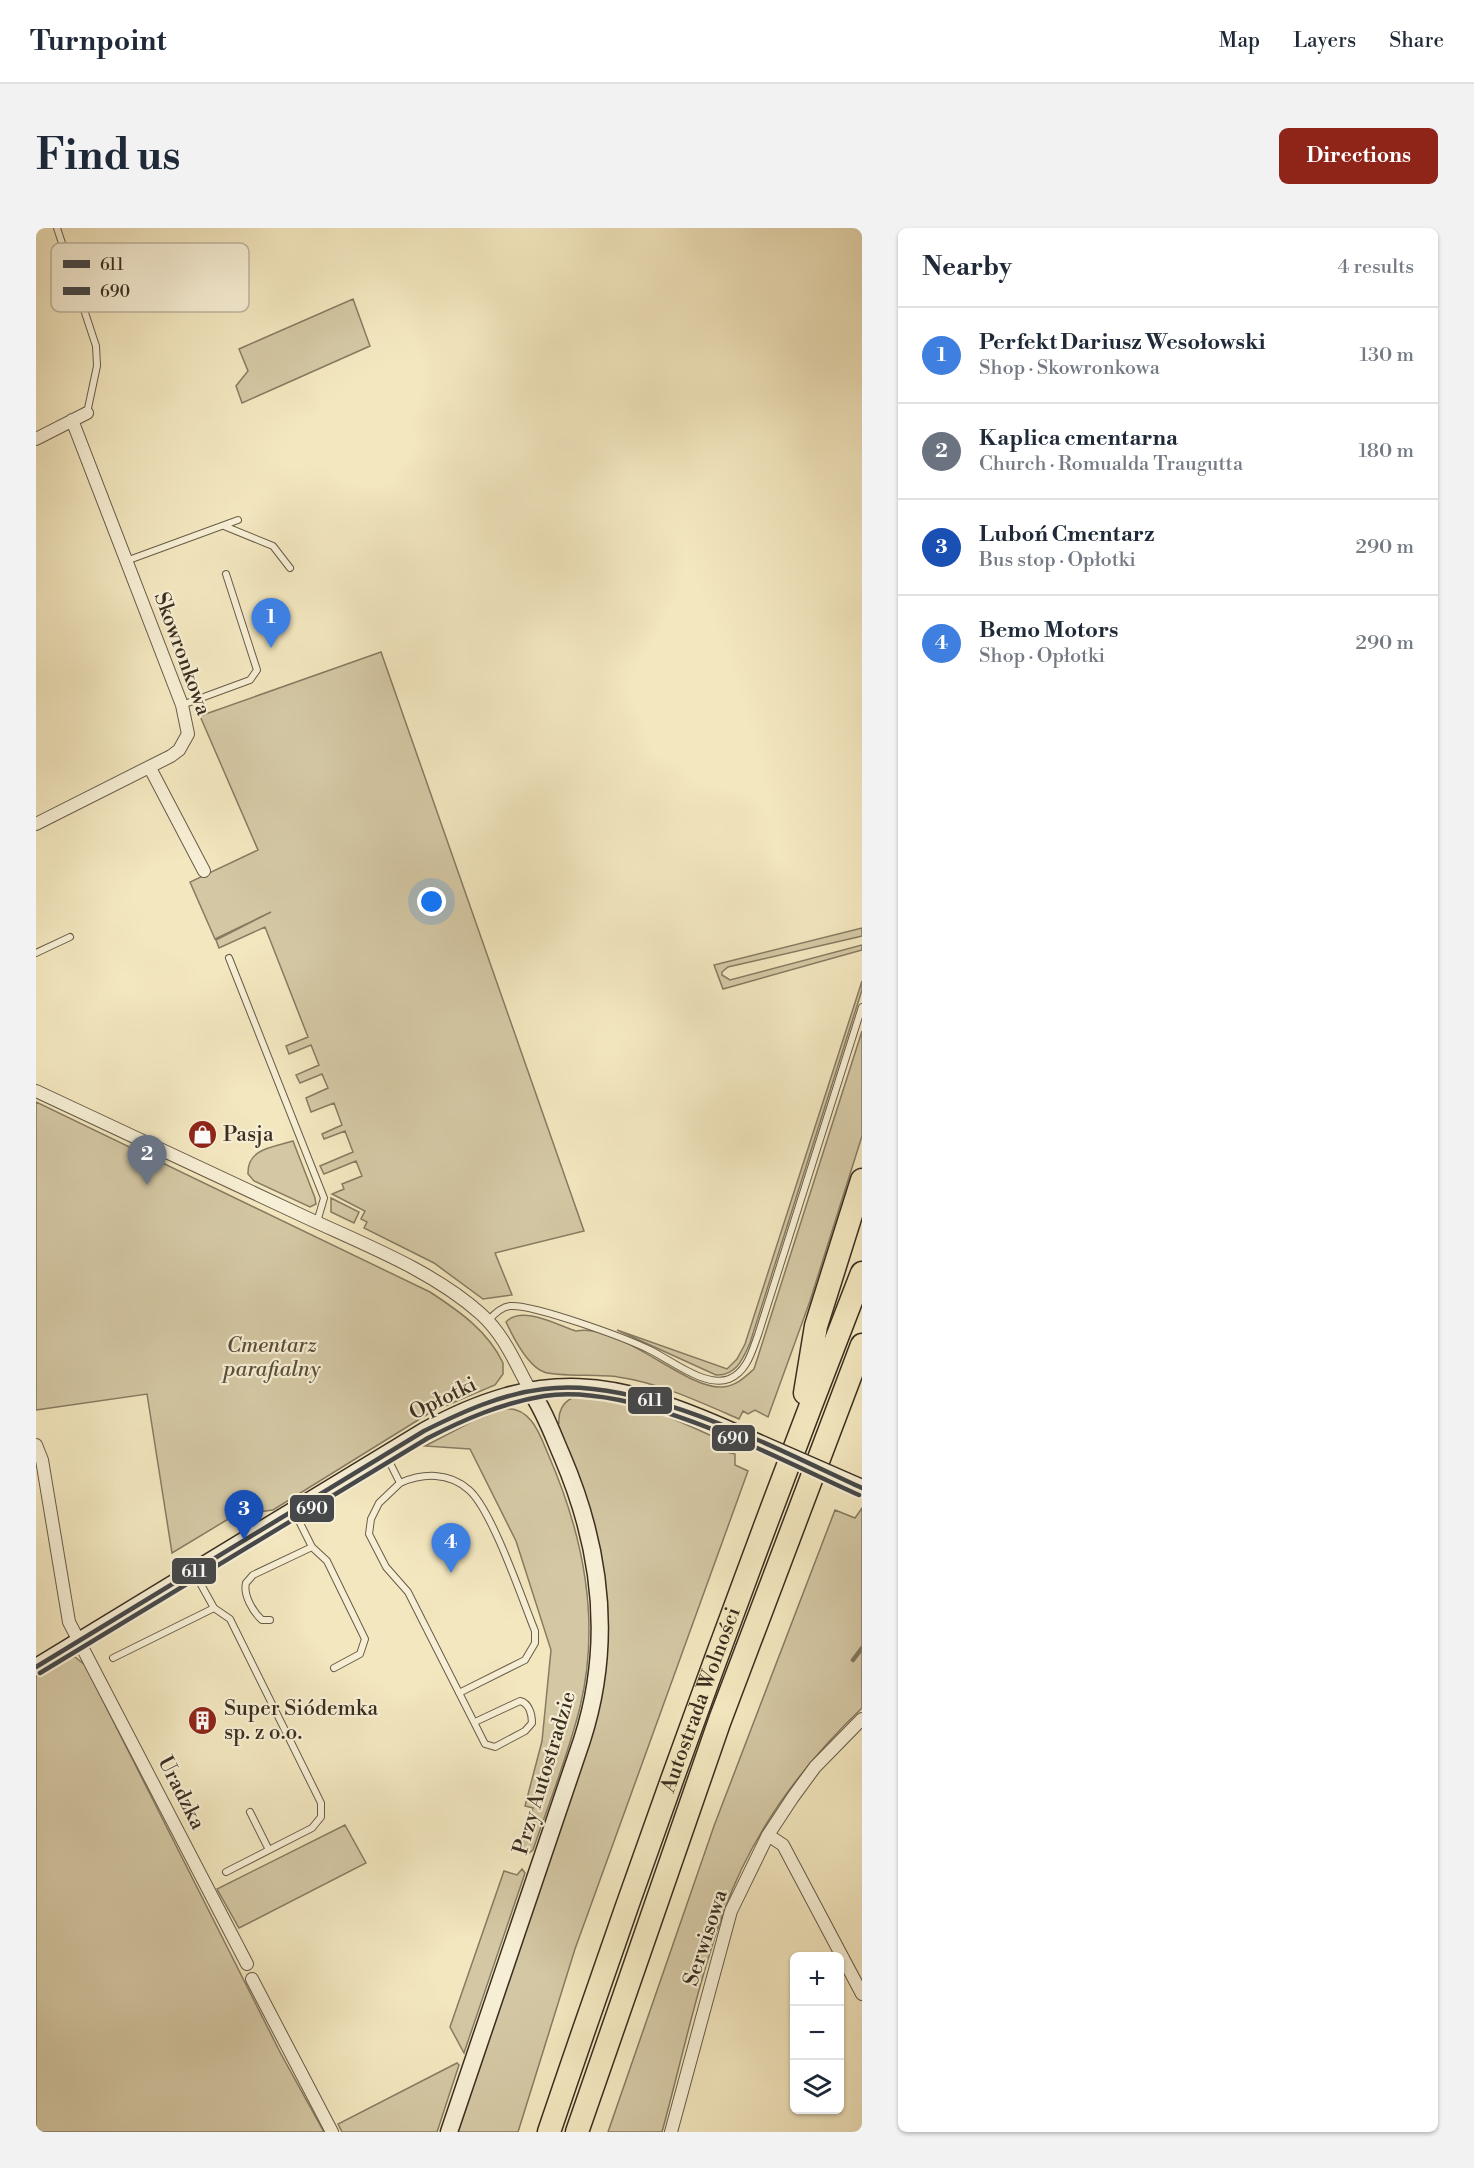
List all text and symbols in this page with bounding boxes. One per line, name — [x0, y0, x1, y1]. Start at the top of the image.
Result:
text: Turnpoint — [30, 24, 166, 59]
text: Map — [1219, 28, 1260, 54]
text: Layers — [1293, 28, 1356, 54]
text: Share — [1389, 28, 1444, 54]
button: Directions — [1279, 128, 1438, 184]
text: Find us — [36, 130, 180, 183]
legend — [51, 243, 249, 312]
text: Nearby — [922, 251, 1012, 283]
text: 611 — [100, 255, 124, 275]
text: 4 results — [1337, 255, 1414, 280]
text: 690 — [100, 282, 130, 302]
text: Perfekt Dariusz Wesołowski — [979, 329, 1266, 356]
text: 1 — [937, 343, 946, 368]
text: 130 m — [1359, 343, 1414, 368]
text: Shop · Skowronkowa — [979, 356, 1160, 381]
text: Kaplica cmentarna — [979, 425, 1178, 452]
text: 2 — [935, 439, 948, 464]
text: 180 m — [1359, 439, 1414, 464]
text: Church · Romualda Traugutta — [979, 452, 1243, 477]
text: Luboń Cmentarz — [979, 521, 1154, 548]
text: 3 — [935, 535, 948, 560]
text: 290 m — [1356, 535, 1414, 560]
text: Bus stop · Opłotki — [979, 548, 1136, 573]
street label: Skowronkowa — [148, 589, 216, 719]
pin: 1 — [252, 598, 290, 648]
text: Bemo Motors — [979, 617, 1119, 644]
text: 4 — [935, 631, 948, 656]
text: 290 m — [1356, 631, 1414, 656]
text: Shop · Opłotki — [979, 644, 1105, 669]
your location — [417, 887, 446, 916]
shop icon: Pasja — [186, 1119, 218, 1151]
place label: Pasja — [223, 1122, 274, 1148]
pin: 2 — [128, 1136, 166, 1185]
park label: Cmentarz parafialny — [221, 1333, 321, 1383]
street label: Opłotki — [405, 1372, 481, 1426]
line badge: 611 — [627, 1386, 673, 1415]
text: 611 — [637, 1391, 663, 1411]
line badge: 690 — [711, 1424, 756, 1452]
text: 690 — [717, 1429, 749, 1449]
pin: 3 — [224, 1490, 264, 1540]
line badge: 690 — [289, 1494, 335, 1523]
text: 690 — [296, 1499, 328, 1519]
pin: 4 — [432, 1524, 470, 1573]
line badge: 611 — [171, 1557, 217, 1585]
text: 611 — [181, 1562, 207, 1582]
street label: Autostrada Wolności — [655, 1604, 747, 1797]
street label: Przy Autostradzie — [508, 1688, 582, 1858]
place label: Super Siódemka sp. z o.o. — [224, 1696, 379, 1746]
building icon: Super Siódemka sp. z o.o. — [187, 1705, 219, 1737]
street label: Uradzka — [151, 1752, 211, 1834]
street label: Serwisowa — [678, 1886, 734, 1989]
map controls — [790, 1952, 844, 2114]
button: + — [790, 1952, 844, 2006]
button: − — [790, 2006, 844, 2060]
button: layers — [790, 2060, 844, 2114]

